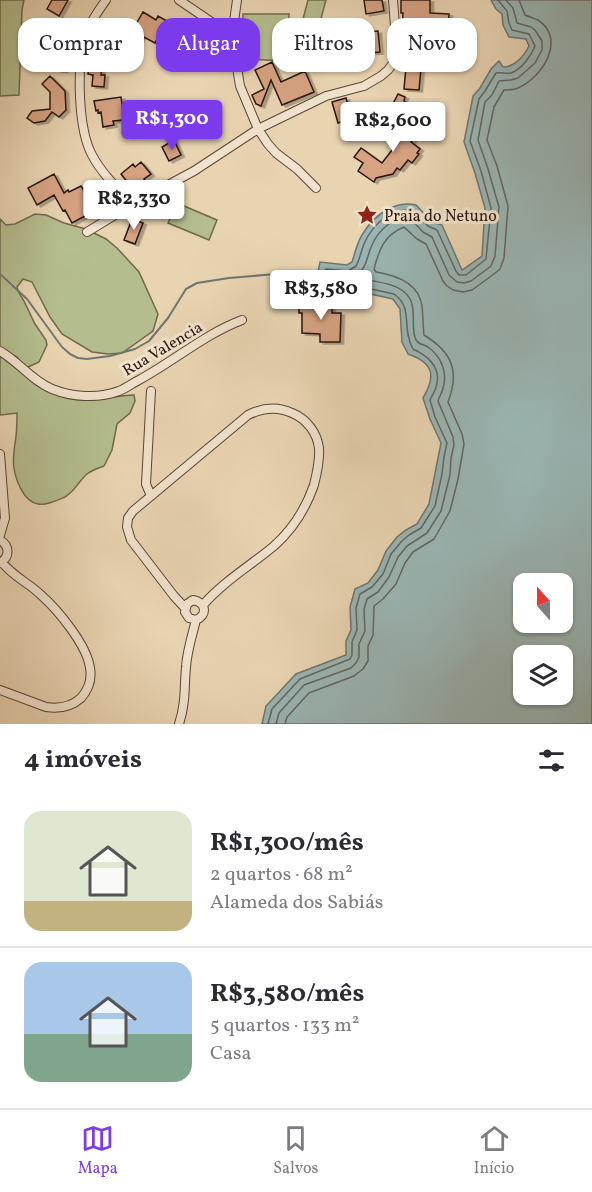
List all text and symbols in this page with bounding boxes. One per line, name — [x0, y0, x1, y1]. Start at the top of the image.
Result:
chip: Comprar — [18, 18, 144, 72]
chip: Alugar — [156, 18, 260, 72]
chip: Filtros — [272, 18, 375, 72]
chip: Novo — [387, 18, 477, 72]
pin: R$1,300 — [117, 100, 227, 151]
pin: R$2,600 — [338, 102, 448, 153]
text: R$1,300 — [135, 105, 209, 133]
text: R$2,600 — [354, 107, 432, 135]
pin: R$2,330 — [79, 180, 189, 231]
text: R$2,330 — [97, 185, 171, 213]
place icon: Praia do Netuno — [355, 203, 379, 227]
place label: Praia do Netuno — [384, 206, 497, 228]
pin: R$3,580 — [266, 270, 376, 321]
text: R$3,580 — [284, 275, 358, 303]
street label: Rua Valencia — [119, 317, 207, 382]
north arrow — [513, 573, 573, 633]
map controls — [513, 573, 573, 705]
button: layers — [513, 645, 573, 705]
text: 4 imóveis — [24, 742, 142, 778]
icon: filters — [535, 744, 568, 777]
text: R$1,300/mês — [210, 825, 364, 861]
icon: home — [72, 835, 144, 907]
text: 2 quartos · 68 m² — [210, 861, 353, 889]
text: Alameda dos Sabiás — [210, 889, 383, 917]
text: R$3,580/mês — [210, 976, 364, 1012]
icon: home — [72, 986, 144, 1058]
text: 5 quartos · 133 m² — [210, 1012, 359, 1040]
text: Casa — [210, 1040, 252, 1068]
tab: Mapa — [78, 1122, 118, 1180]
tab: Salvos — [273, 1122, 318, 1180]
tab: Início — [474, 1122, 514, 1180]

